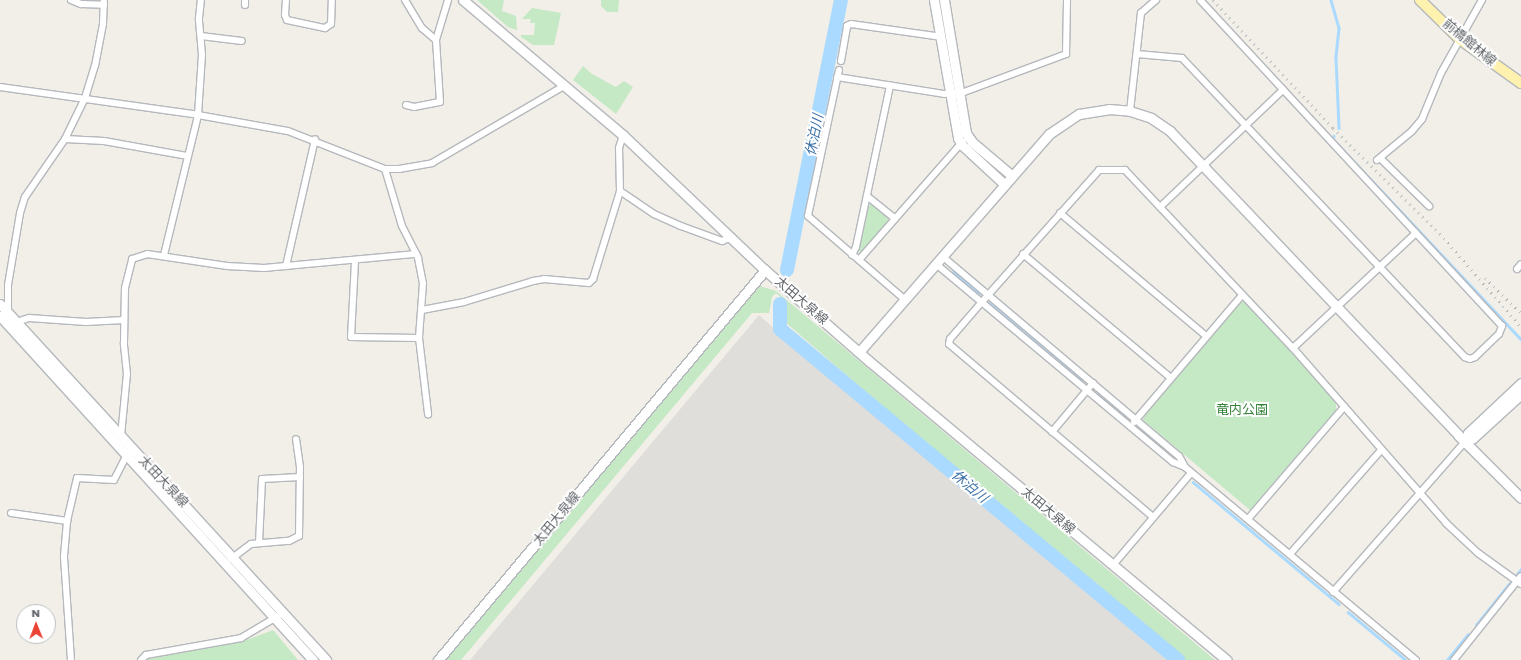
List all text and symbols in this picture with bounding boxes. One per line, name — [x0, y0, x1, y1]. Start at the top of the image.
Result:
street label: 前橋館林線 — [1439, 16, 1499, 70]
water label: 休泊川 — [802, 113, 826, 157]
street label: 太田大泉線 — [771, 274, 831, 328]
park label: 竜内公園 — [1216, 402, 1268, 418]
street label: 太田大泉線 — [135, 453, 191, 511]
water label: 休泊川 — [949, 466, 991, 506]
street label: 太田大泉線 — [1018, 484, 1078, 538]
street label: 太田大泉線 — [530, 489, 584, 549]
north arrow — [16, 604, 56, 644]
text: N — [32, 605, 40, 621]

